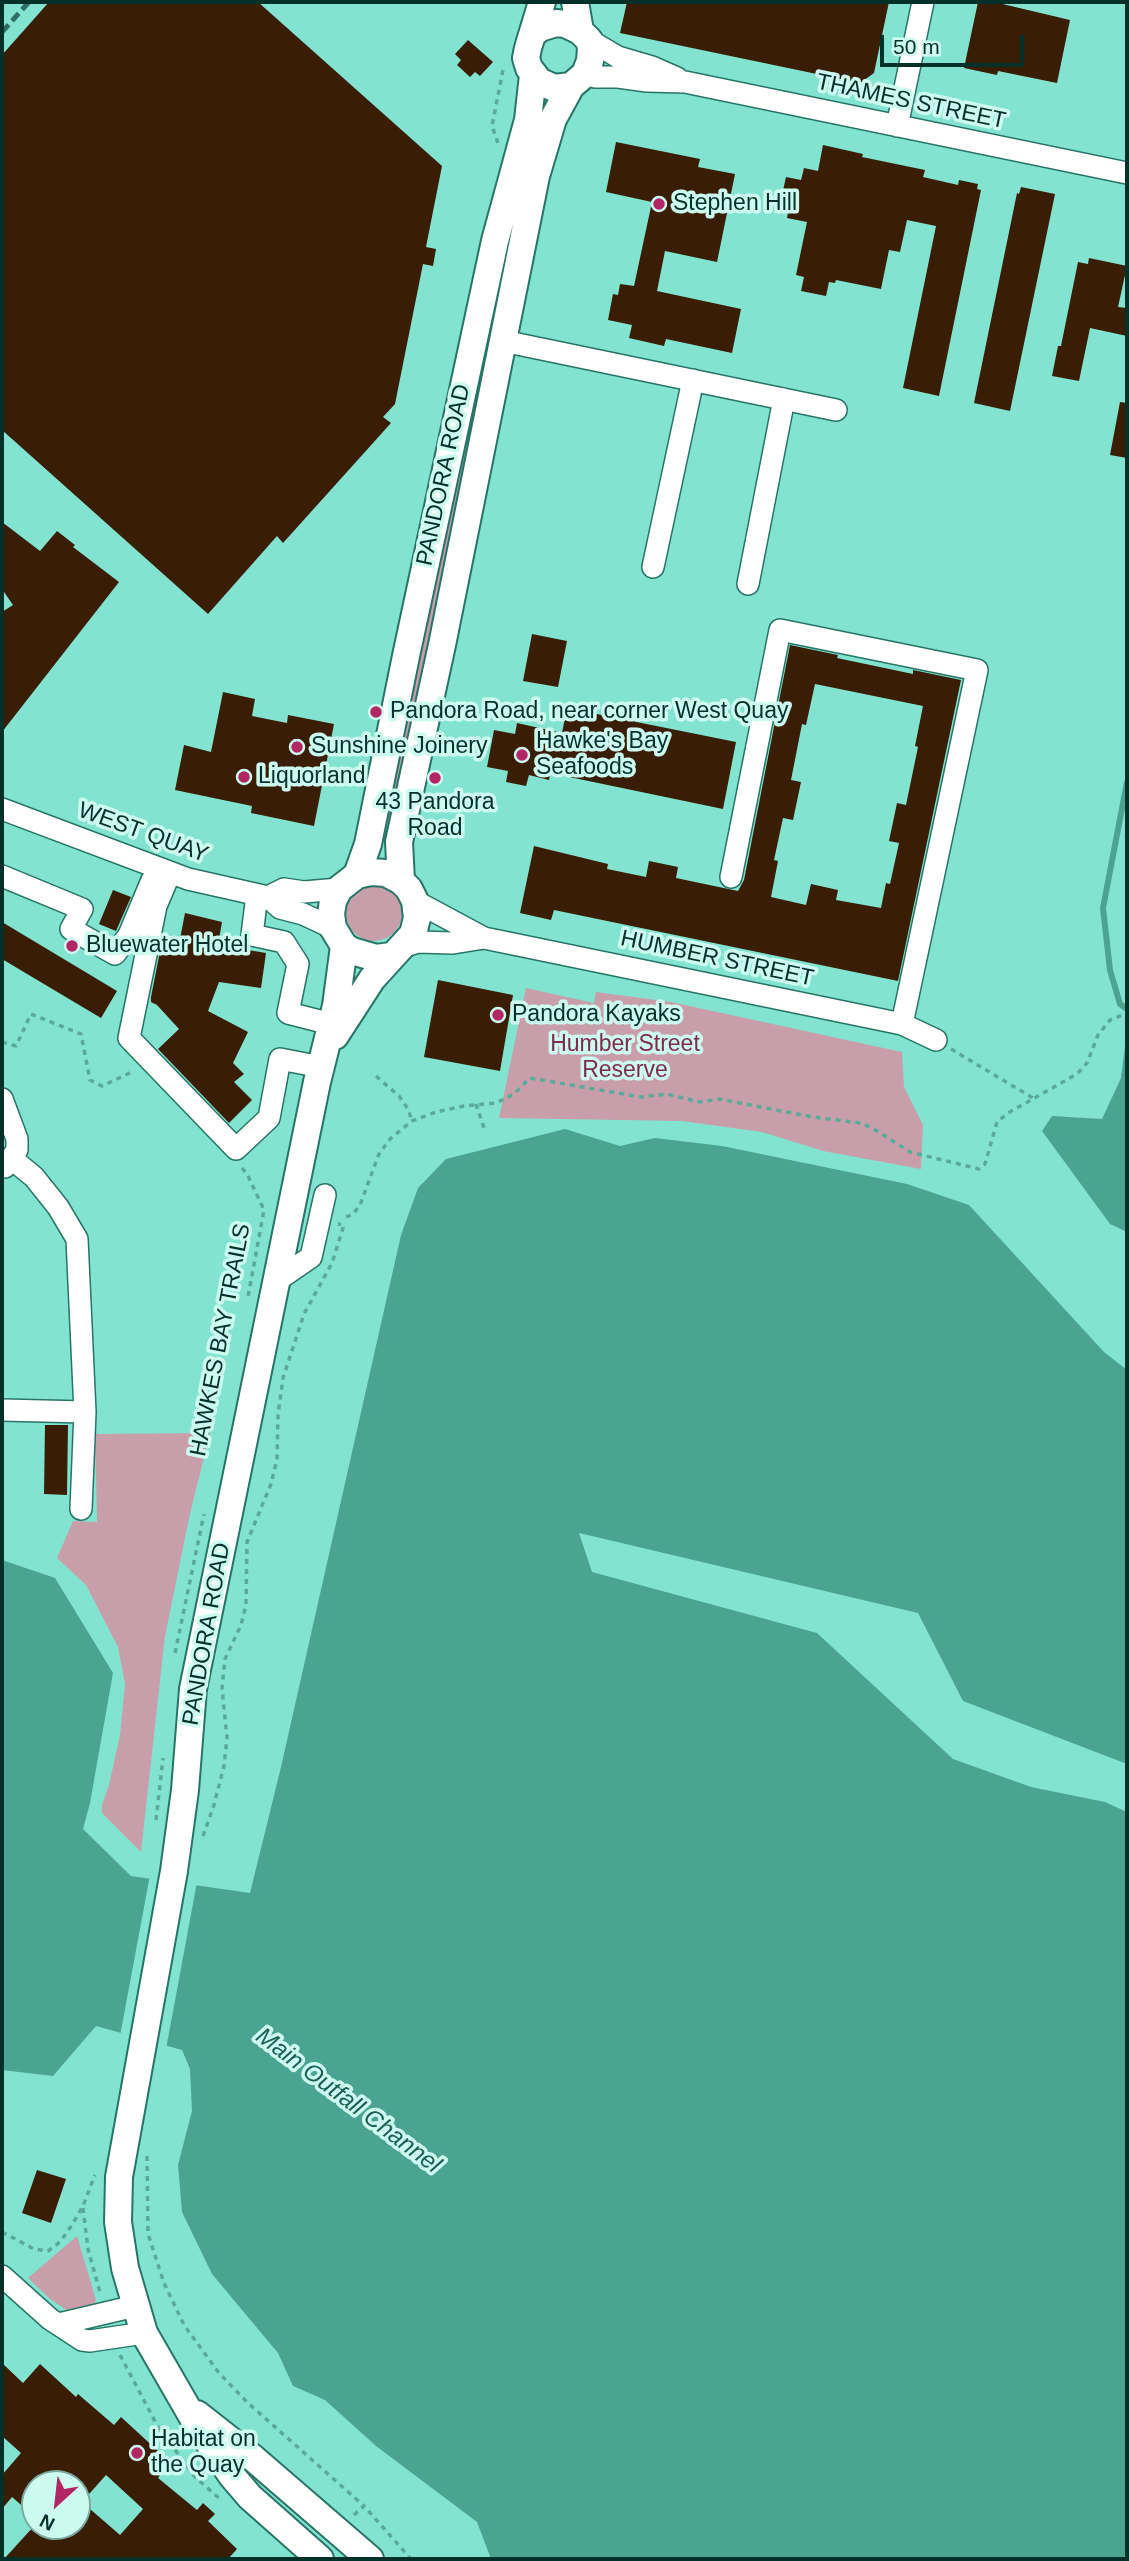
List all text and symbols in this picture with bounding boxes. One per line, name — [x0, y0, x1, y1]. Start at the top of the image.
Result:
scale bar — [884, 21, 1028, 65]
text: 50 m — [893, 35, 940, 58]
street label: THAMES STREET — [814, 68, 1008, 136]
place label: Stephen Hill — [673, 190, 797, 218]
marker: Stephen Hill — [651, 196, 667, 212]
street label: PANDORA ROAD — [411, 382, 477, 568]
place label: Pandora Road, near corner West Quay — [390, 698, 788, 726]
marker: Pandora Road, near corner West Quay — [368, 704, 384, 720]
place label: Hawke's Bay Seafoods — [536, 728, 668, 782]
place label: Sunshine Joinery — [311, 733, 487, 761]
marker: Sunshine Joinery — [289, 739, 305, 755]
marker: Hawke's Bay Seafoods — [514, 747, 530, 763]
place label: Liquorland — [258, 763, 365, 791]
marker: Liquorland — [236, 769, 252, 785]
marker: 43 Pandora Road — [427, 770, 443, 786]
place label: 43 Pandora Road — [376, 789, 494, 843]
street label: WEST QUAY — [74, 797, 212, 869]
street label: HUMBER STREET — [618, 925, 816, 993]
place label: Bluewater Hotel — [86, 932, 248, 960]
marker: Bluewater Hotel — [64, 938, 80, 954]
place label: Pandora Kayaks — [512, 1001, 681, 1029]
marker: Pandora Kayaks — [490, 1007, 506, 1023]
park label: Humber Street Reserve — [550, 1031, 700, 1085]
street label: HAWKES BAY TRAILS — [185, 1221, 257, 1459]
street label: PANDORA ROAD — [177, 1541, 237, 1727]
water label: Main Outfall Channel — [250, 2022, 446, 2180]
place label: Habitat on the Quay — [151, 2426, 256, 2480]
marker: Habitat on the Quay — [129, 2445, 145, 2461]
north arrow — [21, 2470, 91, 2540]
text: N — [36, 2510, 58, 2535]

